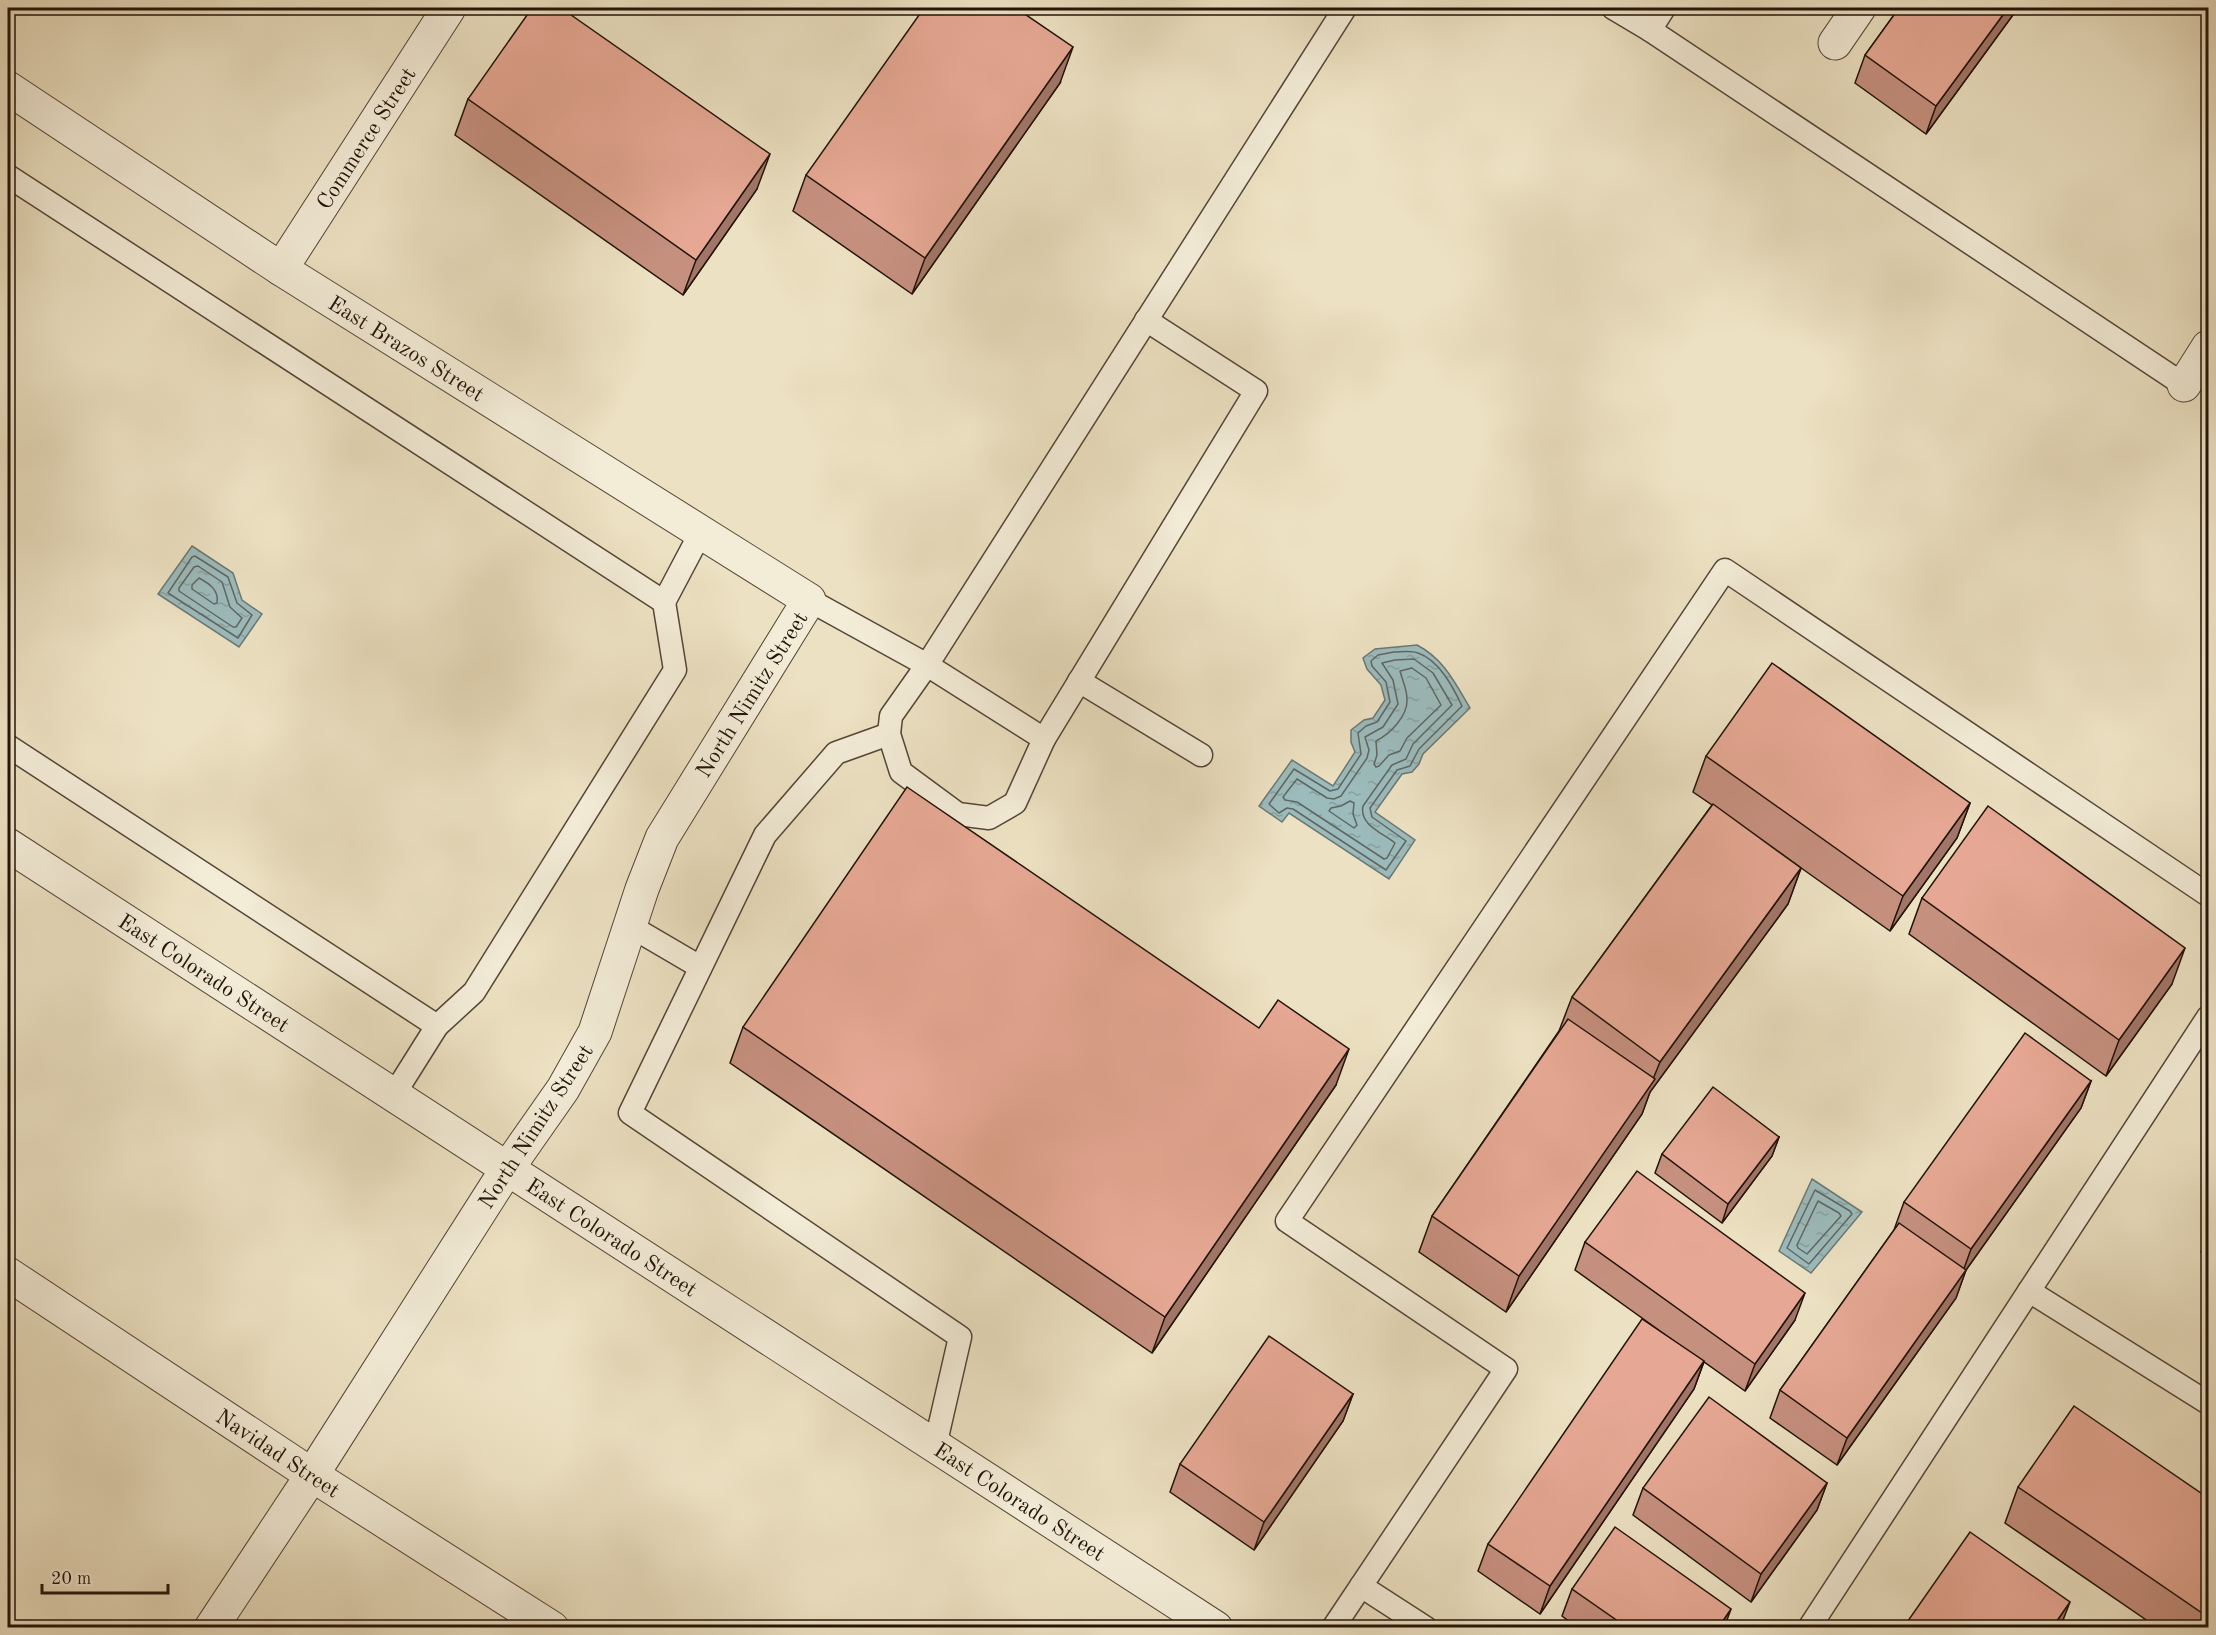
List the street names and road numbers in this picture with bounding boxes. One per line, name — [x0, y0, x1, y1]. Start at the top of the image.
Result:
street label: Commerce Street — [313, 64, 421, 214]
street label: East Brazos Street — [324, 293, 488, 406]
street label: North Nimitz Street — [693, 608, 813, 782]
street label: East Colorado Street — [114, 911, 293, 1037]
street label: North Nimitz Street — [475, 1041, 598, 1213]
street label: East Colorado Street — [522, 1175, 701, 1302]
street label: Navidad Street — [211, 1406, 343, 1503]
street label: East Colorado Street — [929, 1439, 1108, 1566]

